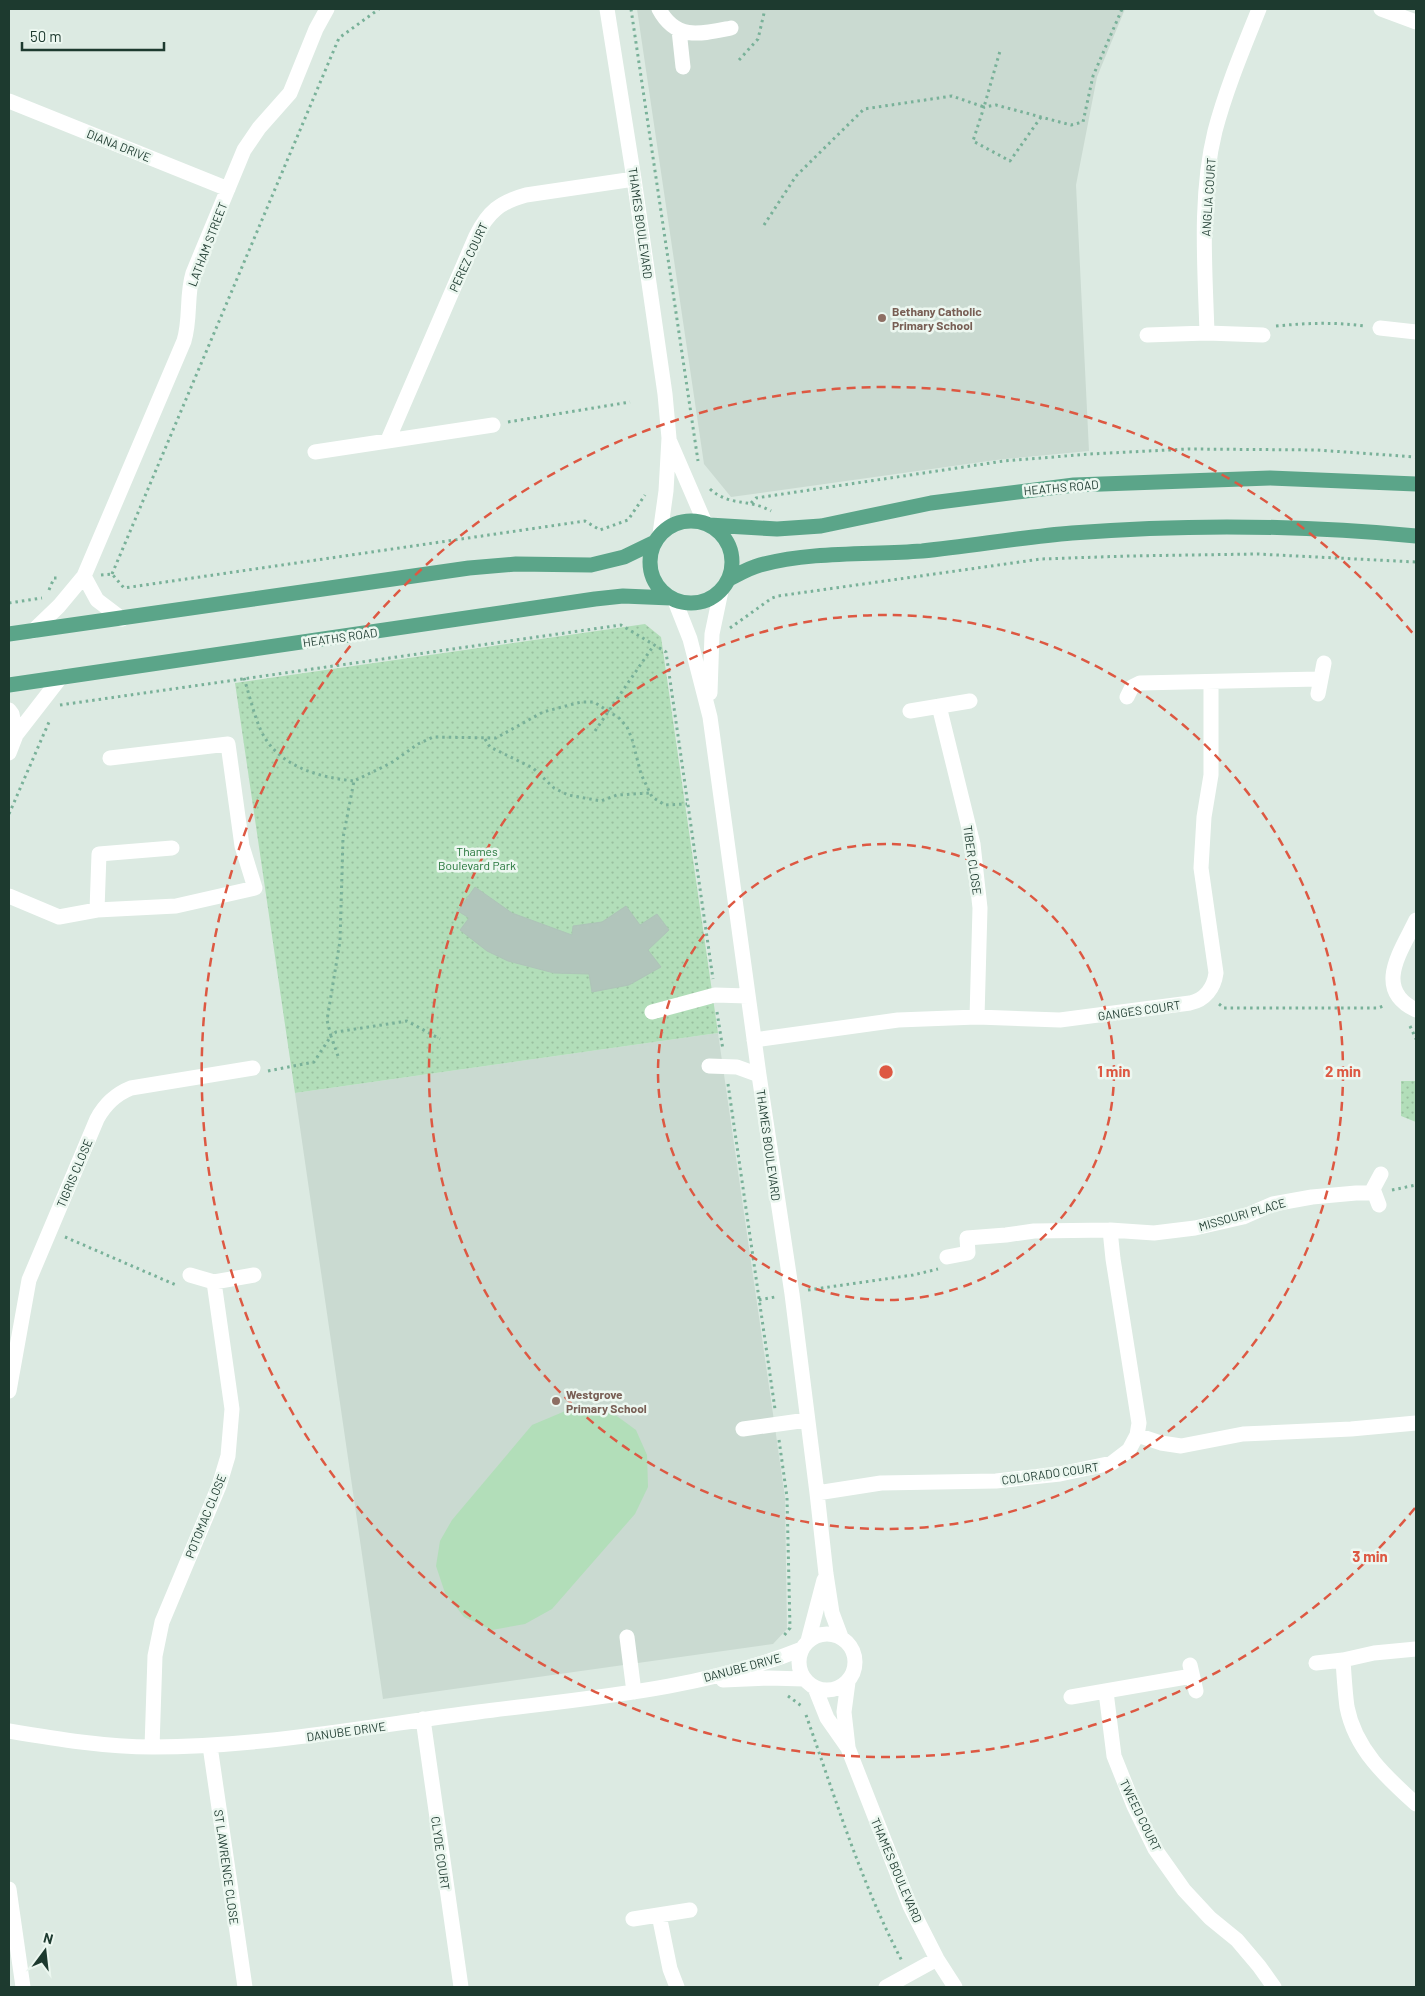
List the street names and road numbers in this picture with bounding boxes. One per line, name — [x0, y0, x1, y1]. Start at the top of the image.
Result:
street label: DIANA DRIVE — [85, 126, 153, 164]
street label: ANGLIA COURT — [1198, 157, 1218, 237]
street label: THAMES BOULEVARD — [626, 166, 656, 280]
street label: LATHAM STREET — [184, 200, 230, 288]
street label: PEREZ COURT — [446, 220, 490, 294]
street label: HEATHS ROAD — [1023, 477, 1099, 497]
street label: HEATHS ROAD — [302, 625, 378, 649]
street label: TIBER CLOSE — [961, 824, 985, 896]
street label: GANGES COURT — [1097, 997, 1181, 1023]
street label: THAMES BOULEVARD — [754, 1088, 784, 1202]
street label: TIGRIS CLOSE — [53, 1137, 95, 1209]
street label: MISSOURI PLACE — [1197, 1195, 1287, 1233]
street label: COLORADO COURT — [1000, 1459, 1100, 1487]
street label: POTOMAC CLOSE — [182, 1472, 228, 1560]
street label: DANUBE DRIVE — [702, 1650, 782, 1684]
street label: DANUBE DRIVE — [306, 1719, 386, 1743]
street label: TWEED COURT — [1118, 1777, 1165, 1853]
street label: ST LAWRENCE CLOSE — [212, 1809, 242, 1925]
street label: CLYDE COURT — [429, 1815, 453, 1891]
street label: THAMES BOULEVARD — [869, 1816, 925, 1924]

